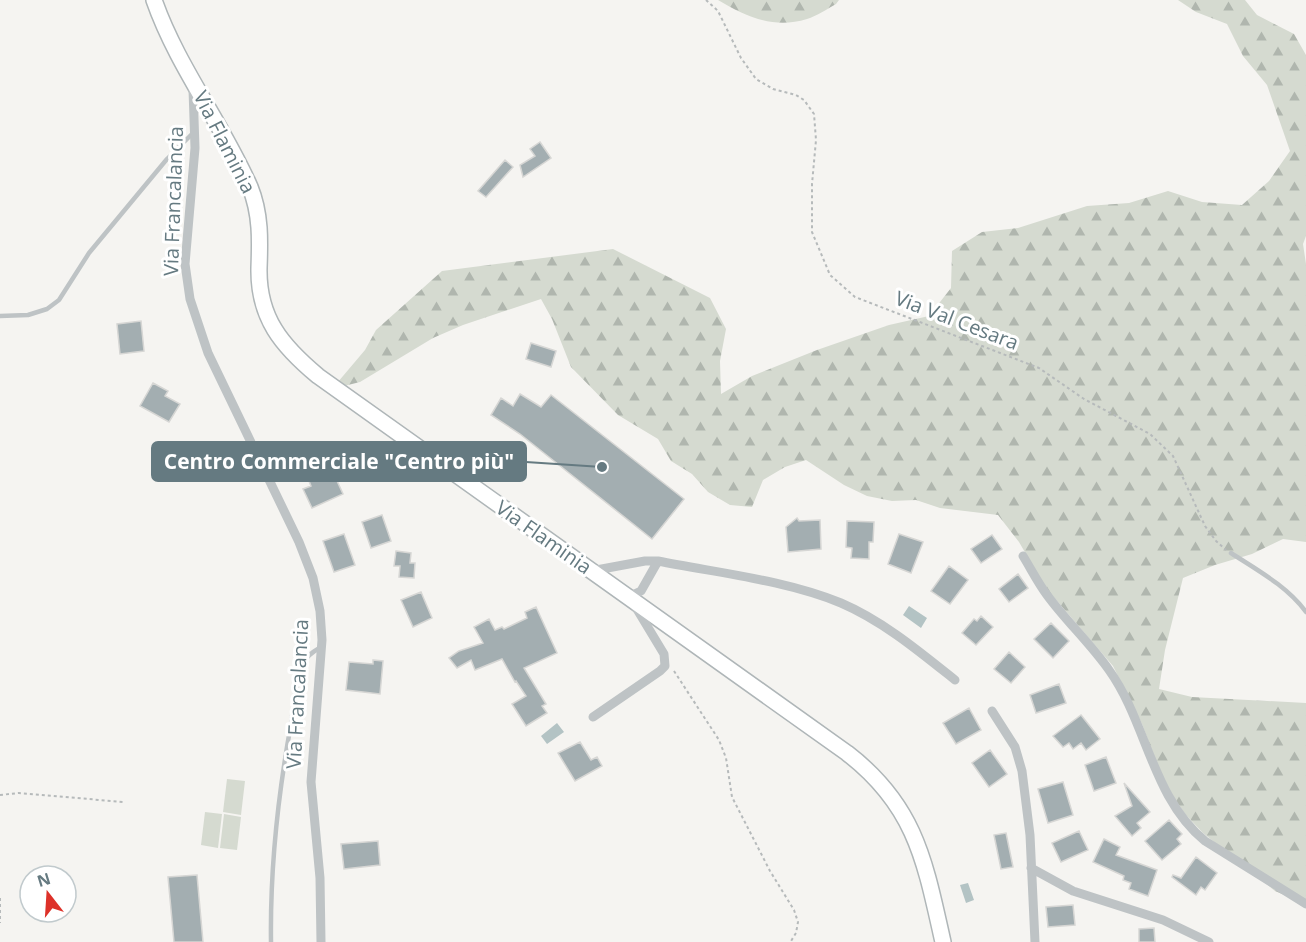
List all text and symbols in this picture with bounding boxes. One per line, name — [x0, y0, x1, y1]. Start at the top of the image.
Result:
street label: Via Flaminia — [188, 86, 262, 198]
street label: Via Francalancia — [157, 126, 189, 276]
street label: Via Val Cesara — [891, 284, 1023, 356]
callout: Centro Commerciale "Centro più" — [152, 442, 526, 481]
text: Centro Commerciale "Centro più" — [164, 447, 514, 475]
street label: Via Flaminia — [490, 494, 598, 580]
street label: Via Francalancia — [280, 618, 314, 770]
north arrow — [18, 864, 78, 924]
text: N — [34, 867, 53, 892]

